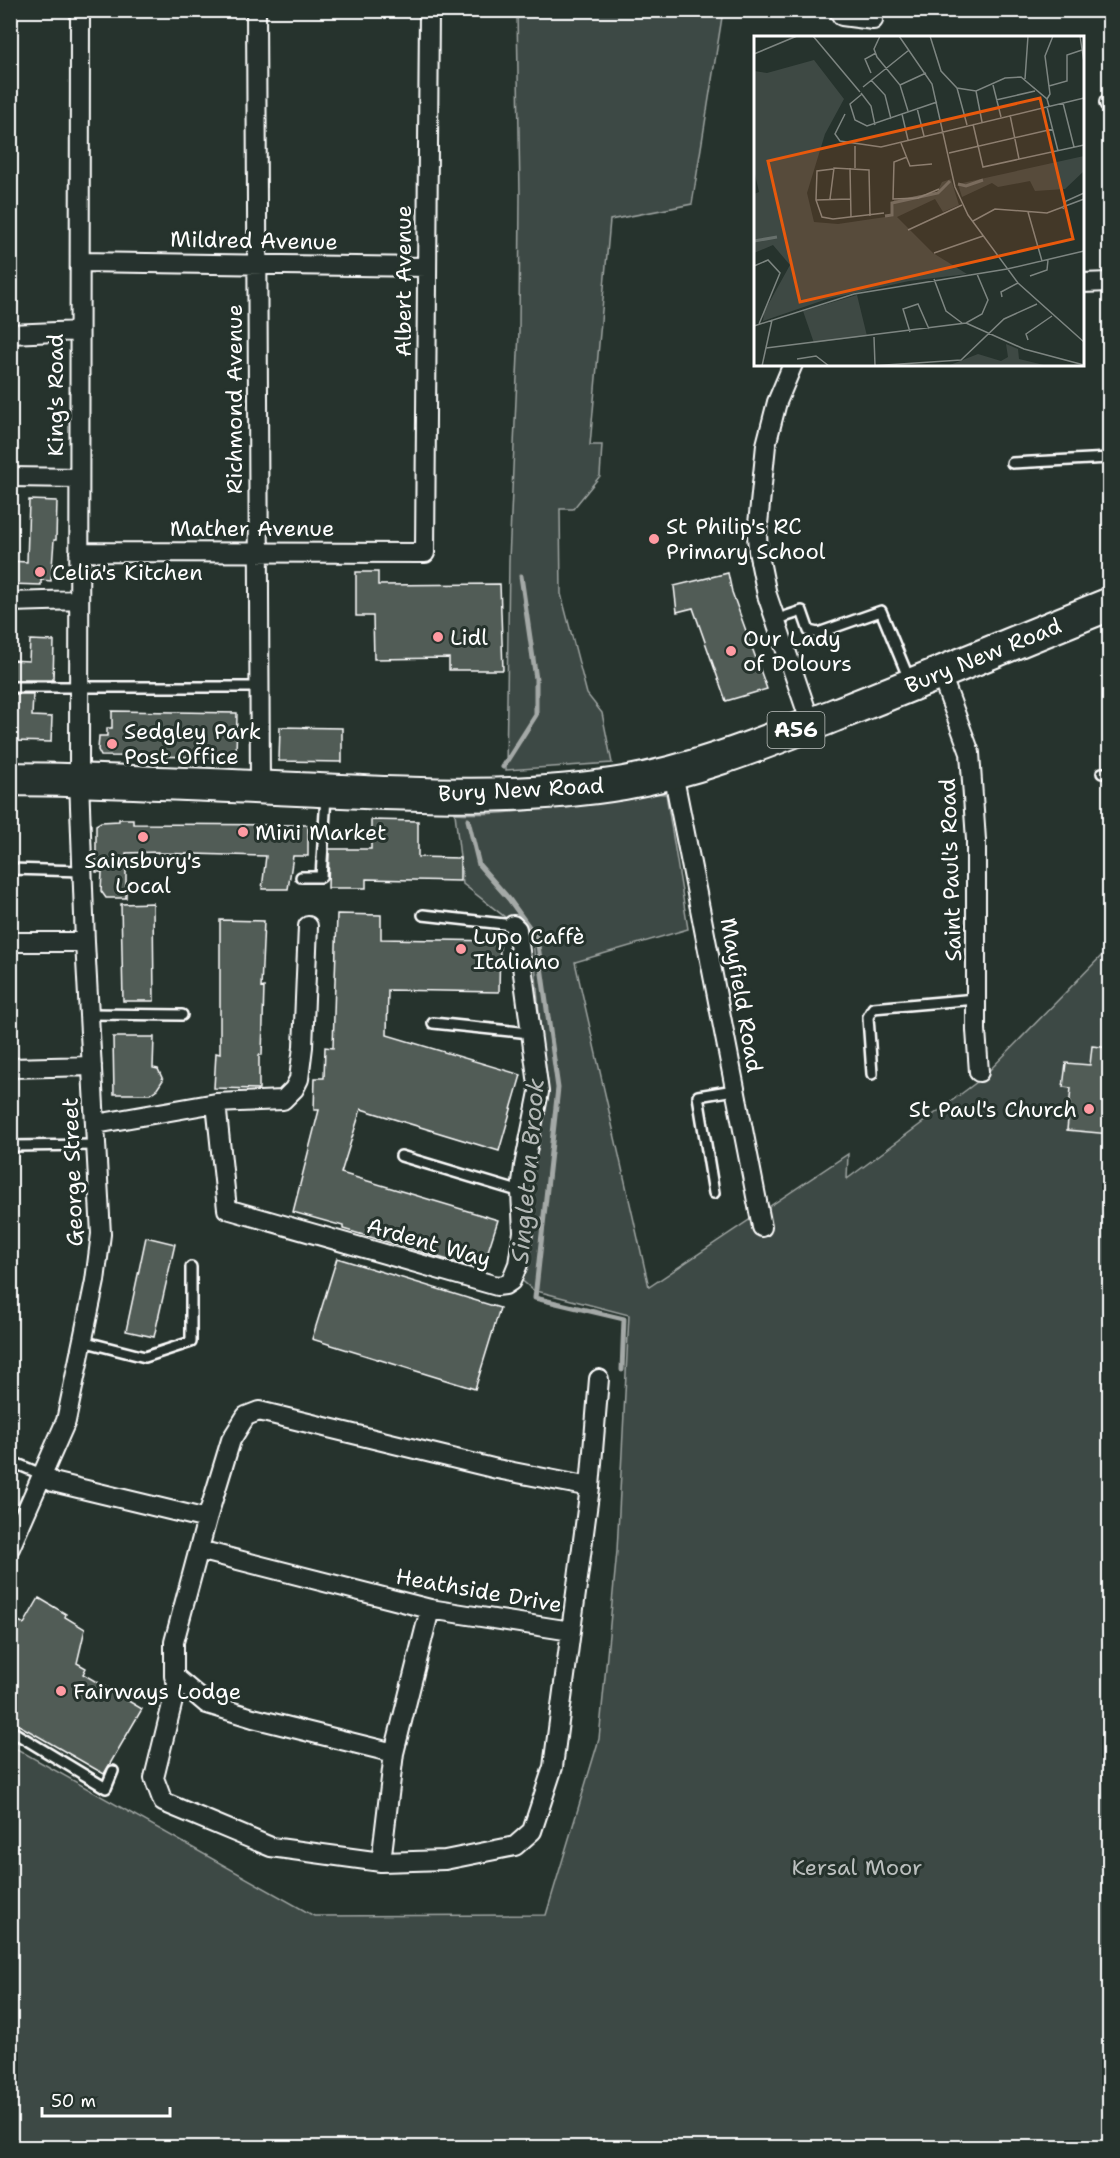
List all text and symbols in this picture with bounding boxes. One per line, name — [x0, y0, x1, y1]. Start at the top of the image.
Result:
inset map — [754, 36, 1084, 366]
street label: Albert Avenue — [389, 205, 418, 357]
street label: Mildred Avenue — [170, 225, 338, 256]
street label: Richmond Avenue — [220, 304, 249, 494]
street label: King's Road — [41, 333, 70, 457]
place label: St Philip's RC Primary School — [666, 512, 826, 566]
street label: Mather Avenue — [170, 514, 334, 543]
marker: St Philip's RC Primary School — [647, 532, 661, 546]
place label: Celia's Kitchen — [52, 558, 203, 587]
marker: Celia's Kitchen — [33, 565, 47, 579]
street label: Bury New Road — [901, 611, 1066, 700]
place label: Lidl — [450, 623, 488, 652]
place label: Our Lady of Dolours — [743, 624, 852, 678]
marker: Lidl — [431, 630, 445, 644]
marker: Our Lady of Dolours — [724, 644, 738, 658]
road number: A56 — [768, 712, 824, 748]
place label: Sedgley Park Post Office — [124, 717, 261, 771]
marker: Sedgley Park Post Office — [105, 737, 119, 751]
street label: Bury New Road — [437, 771, 605, 808]
street label: Saint Paul's Road — [933, 778, 968, 962]
place label: Mini Market — [255, 818, 387, 847]
marker: Mini Market — [236, 825, 250, 839]
marker: Sainsbury's Local — [136, 830, 150, 844]
place label: Sainsbury's Local — [84, 846, 202, 900]
street label: Mayfield Road — [714, 915, 769, 1075]
place label: Lupo Caffè Italiano — [473, 922, 585, 976]
marker: Lupo Caffè Italiano — [454, 942, 468, 956]
water label: Singleton Brook — [504, 1077, 552, 1265]
place label: St Paul's Church — [909, 1095, 1077, 1124]
street label: George Street — [55, 1097, 90, 1247]
marker: St Paul's Church — [1082, 1102, 1096, 1116]
street label: Ardent Way — [363, 1211, 494, 1274]
street label: Heathside Drive — [394, 1562, 564, 1619]
place label: Fairways Lodge — [73, 1677, 241, 1706]
marker: Fairways Lodge — [54, 1684, 68, 1698]
park label: Kersal Moor — [791, 1853, 923, 1882]
scale bar — [42, 2080, 170, 2118]
text: 50 m — [51, 2089, 96, 2113]

